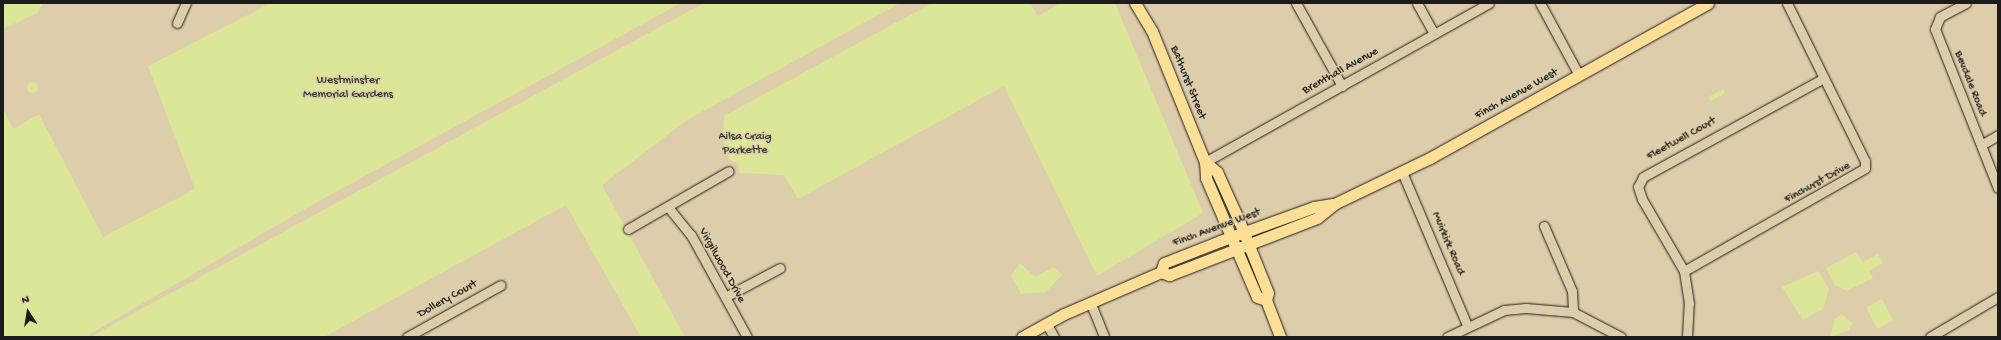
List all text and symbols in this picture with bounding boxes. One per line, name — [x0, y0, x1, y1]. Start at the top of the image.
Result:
street label: Bathurst Street — [1166, 44, 1208, 122]
street label: Brenthall Avenue — [1301, 45, 1381, 99]
street label: Bevdale Road — [1949, 49, 1989, 119]
street label: Finch Avenue West — [1473, 66, 1561, 124]
park label: Westminster Memorial Gardens — [303, 75, 393, 103]
street label: Fleetwell Court — [1645, 115, 1719, 165]
park label: Ailsa Craig Parkette — [718, 131, 772, 159]
street label: Finchurst Drive — [1783, 160, 1853, 208]
street label: Finch Avenue West — [1171, 206, 1263, 252]
street label: Muirkirk Road — [1427, 210, 1467, 278]
street label: Virgilwood Drive — [694, 226, 748, 306]
street label: Dollery Court — [416, 278, 480, 322]
north arrow — [8, 292, 48, 332]
text: N — [21, 294, 30, 307]

